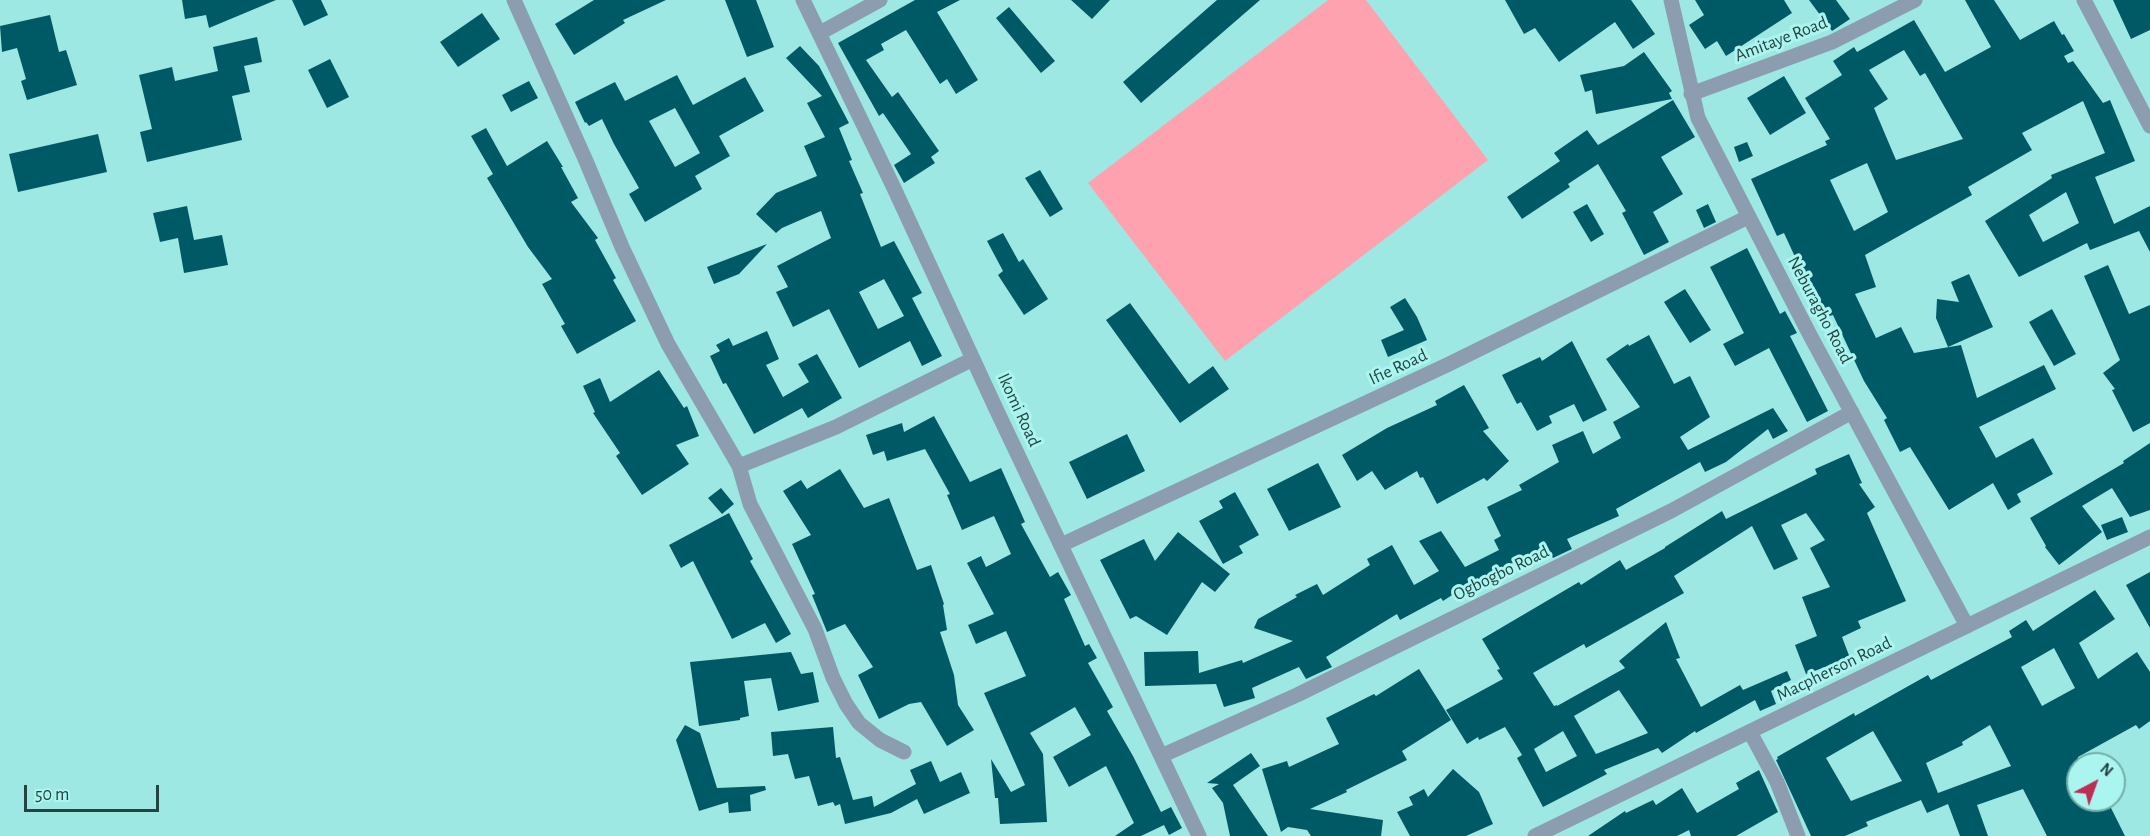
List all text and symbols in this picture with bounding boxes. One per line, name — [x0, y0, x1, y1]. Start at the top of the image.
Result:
street label: Amitaye Road — [1732, 11, 1830, 67]
street label: Neburagho Road — [1783, 253, 1857, 367]
street label: Ifie Road — [1365, 344, 1431, 390]
street label: Ikomi Road — [993, 370, 1045, 450]
street label: Ogbogbo Road — [1450, 541, 1552, 605]
street label: Macpherson Road — [1773, 632, 1895, 706]
north arrow — [2066, 752, 2126, 812]
text: N — [2097, 760, 2116, 780]
scale bar — [27, 773, 162, 811]
text: 50 m — [35, 786, 69, 804]

